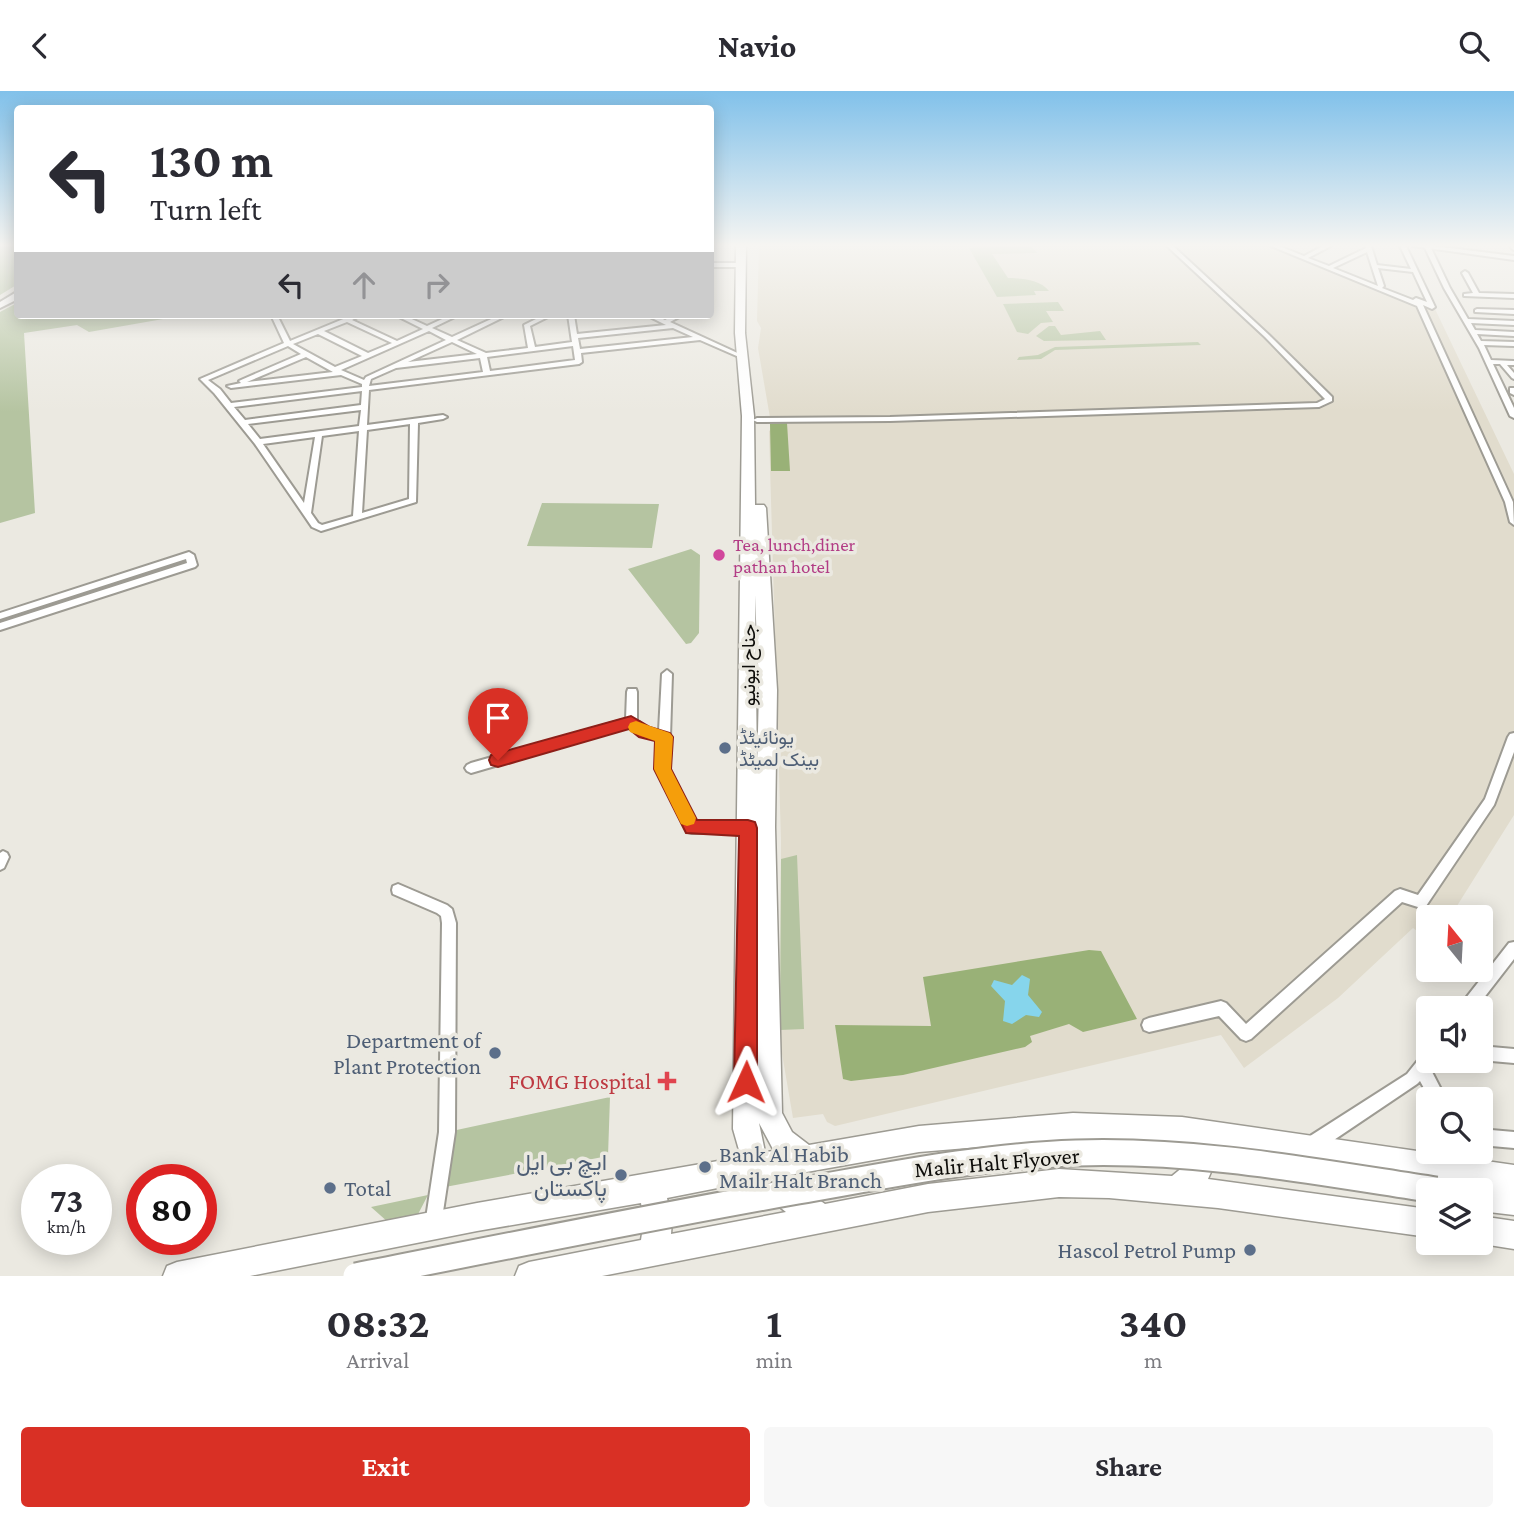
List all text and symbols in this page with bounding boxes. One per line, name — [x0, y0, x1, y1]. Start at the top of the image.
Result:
icon: back — [21, 27, 59, 65]
icon: search — [1455, 27, 1493, 65]
text: Navio — [718, 28, 796, 64]
icon: left — [35, 133, 126, 224]
text: 130 m — [150, 133, 273, 188]
text: Turn left — [150, 191, 261, 227]
icon: left — [272, 266, 310, 304]
icon: ahead — [345, 266, 383, 304]
icon: right — [418, 266, 456, 304]
place label: Tea, lunch,diner pathan hotel — [733, 534, 856, 577]
marker: Tea, lunch,diner pathan hotel — [711, 547, 727, 563]
street label: جناح ایونیو — [738, 624, 761, 706]
pin — [468, 688, 528, 760]
icon: arrive — [479, 699, 517, 737]
place label: یونائیٹڈ بینک لمیٹڈ — [739, 727, 819, 771]
marker: یونائیٹڈ بینک لمیٹڈ — [717, 740, 733, 756]
north arrow — [1416, 905, 1493, 982]
map controls — [1416, 905, 1493, 1255]
button: sound — [1416, 996, 1493, 1073]
place label: Department of Plant Protection — [333, 1027, 482, 1079]
marker: Department of Plant Protection — [487, 1045, 503, 1061]
position arrow — [709, 1045, 783, 1119]
place label: FOMG Hospital — [509, 1068, 651, 1094]
marker: FOMG Hospital — [657, 1071, 677, 1091]
button: search — [1416, 1087, 1493, 1164]
place label: Bank Al Habib Mailr Halt Branch — [719, 1141, 882, 1193]
street label: Malir Halt Flyover — [913, 1142, 1081, 1182]
place label: ایچ بی ایل پاکستان — [516, 1149, 607, 1204]
marker: Bank Al Habib Mailr Halt Branch — [697, 1159, 713, 1175]
speed limit sign: 80 — [126, 1164, 217, 1255]
marker: ایچ بی ایل پاکستان — [613, 1167, 629, 1183]
place label: Total — [344, 1175, 391, 1201]
button: layers — [1416, 1178, 1493, 1255]
marker: Total — [322, 1180, 338, 1196]
text: 73 — [50, 1181, 83, 1220]
text: km/h — [47, 1217, 86, 1237]
place label: Hascol Petrol Pump — [1057, 1237, 1236, 1263]
marker: Hascol Petrol Pump — [1242, 1242, 1258, 1258]
text: 08:32 — [326, 1299, 429, 1346]
text: 1 — [766, 1299, 782, 1346]
text: 340 — [1119, 1299, 1188, 1346]
text: Arrival — [347, 1347, 409, 1373]
text: min — [756, 1347, 793, 1373]
text: m — [1144, 1347, 1163, 1373]
button: Exit — [21, 1427, 750, 1507]
button: Share — [764, 1427, 1493, 1507]

